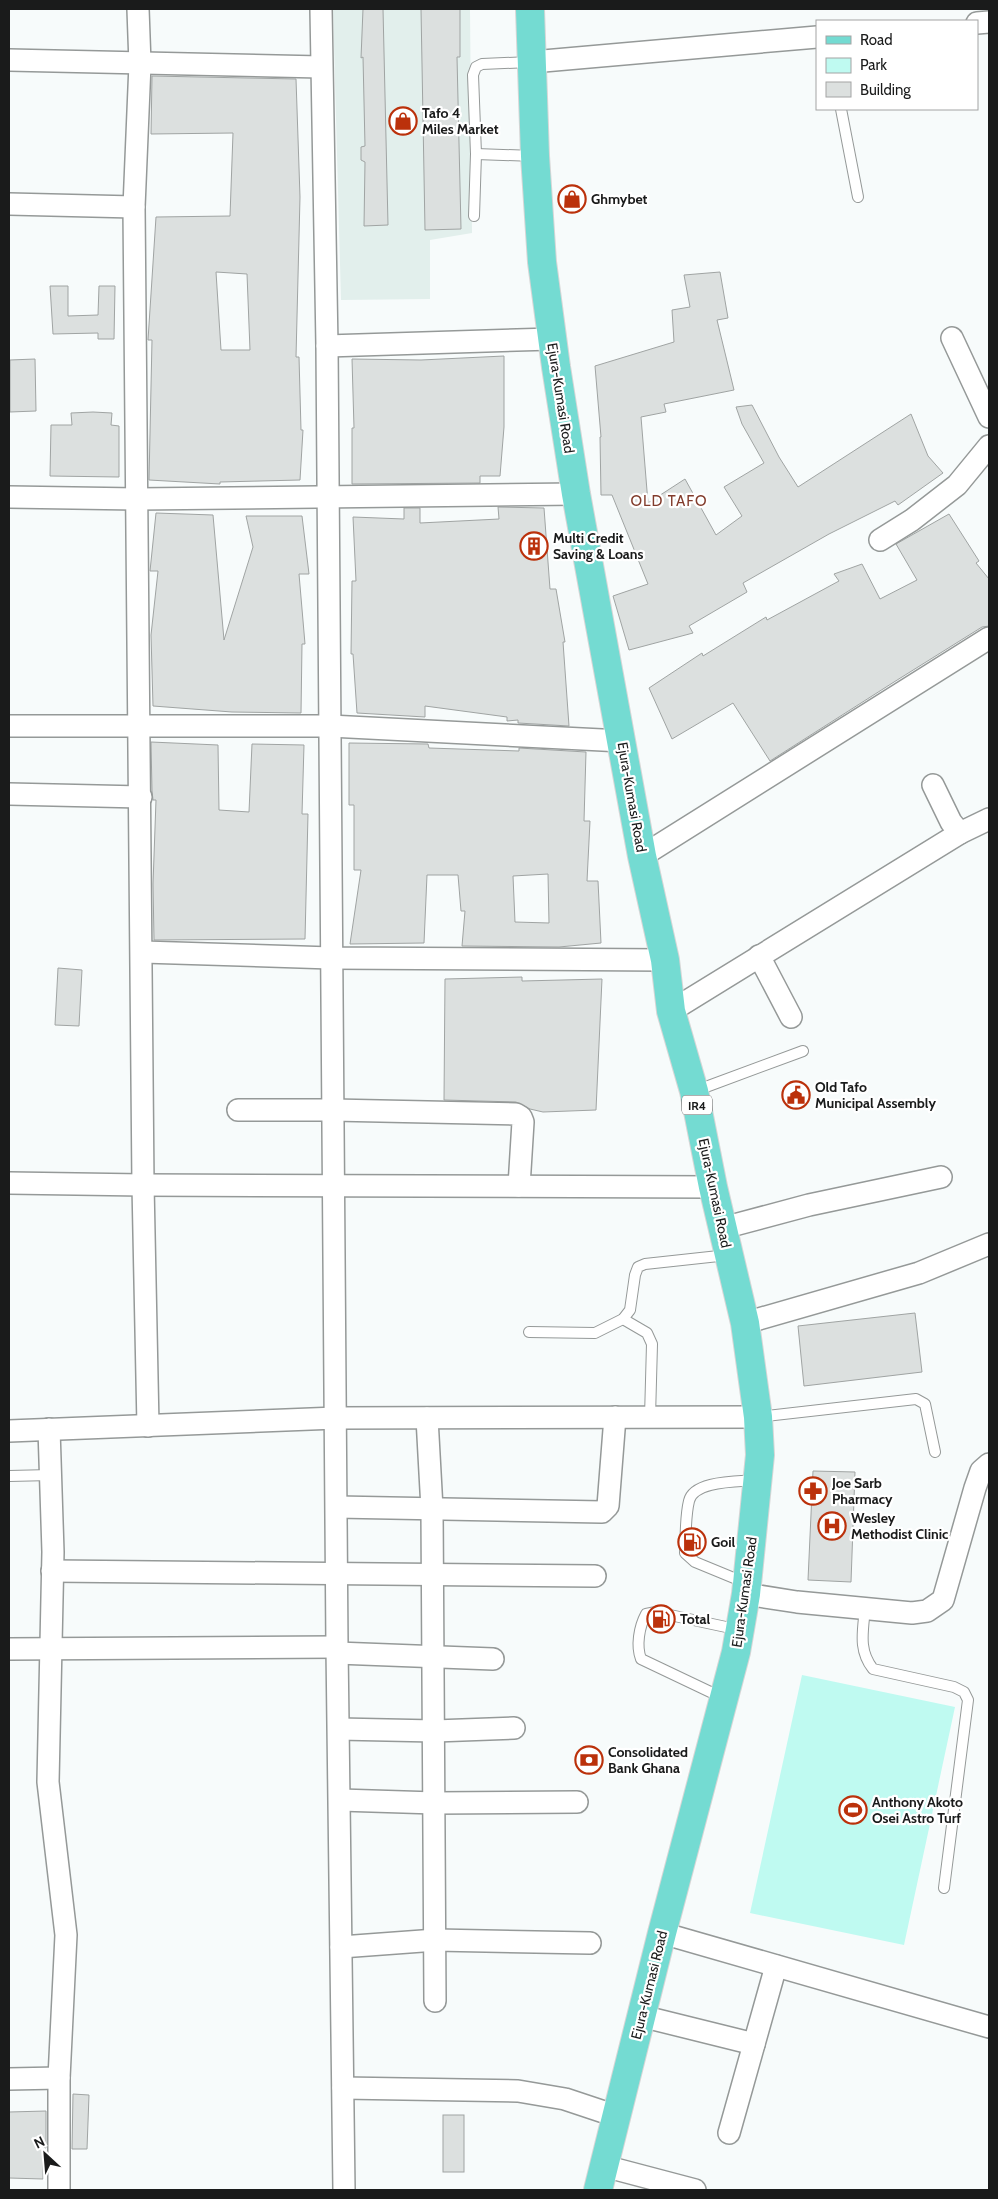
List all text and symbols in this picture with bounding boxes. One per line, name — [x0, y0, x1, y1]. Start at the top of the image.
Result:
legend — [816, 20, 978, 110]
text: Road — [860, 31, 893, 49]
text: Park — [860, 56, 887, 74]
text: Building — [860, 81, 911, 99]
place label: Tafo 4 Miles Market — [422, 104, 499, 138]
shop icon: Tafo 4 Miles Market — [388, 106, 418, 136]
shop icon: Ghmybet — [557, 184, 587, 214]
place label: Ghmybet — [591, 190, 648, 208]
street label: Ejura-Kumasi Road — [543, 342, 579, 454]
district label: OLD TAFO — [630, 492, 708, 510]
place label: Multi Credit Saving & Loans — [553, 529, 644, 563]
building icon: Multi Credit Saving & Loans — [519, 531, 549, 561]
street label: Ejura-Kumasi Road — [613, 741, 651, 853]
place label: Old Tafo Municipal Assembly — [815, 1078, 936, 1112]
public building icon: Old Tafo Municipal Assembly — [781, 1080, 811, 1110]
road number: IR4 — [682, 1096, 712, 1114]
street label: Ejura-Kumasi Road — [695, 1137, 735, 1249]
place label: Joe Sarb Pharmacy — [831, 1474, 893, 1508]
pharmacy icon: Joe Sarb Pharmacy — [798, 1476, 828, 1506]
place label: Wesley Methodist Clinic — [851, 1509, 949, 1543]
hospital icon: Wesley Methodist Clinic — [817, 1511, 847, 1541]
fuel station icon: Goil — [677, 1527, 707, 1557]
place label: Goil — [711, 1533, 736, 1551]
street label: Ejura-Kumasi Road — [727, 1536, 761, 1648]
fuel station icon: Total — [646, 1604, 676, 1634]
place label: Total — [680, 1610, 710, 1628]
place label: Consolidated Bank Ghana — [608, 1743, 688, 1777]
bank icon: Consolidated Bank Ghana — [574, 1745, 604, 1775]
place label: Anthony Akoto Osei Astro Turf — [872, 1793, 963, 1827]
sports icon: Anthony Akoto Osei Astro Turf — [838, 1795, 868, 1825]
street label: Ejura-Kumasi Road — [627, 1929, 671, 2041]
north arrow — [20, 2129, 70, 2179]
text: N — [31, 2132, 48, 2153]

